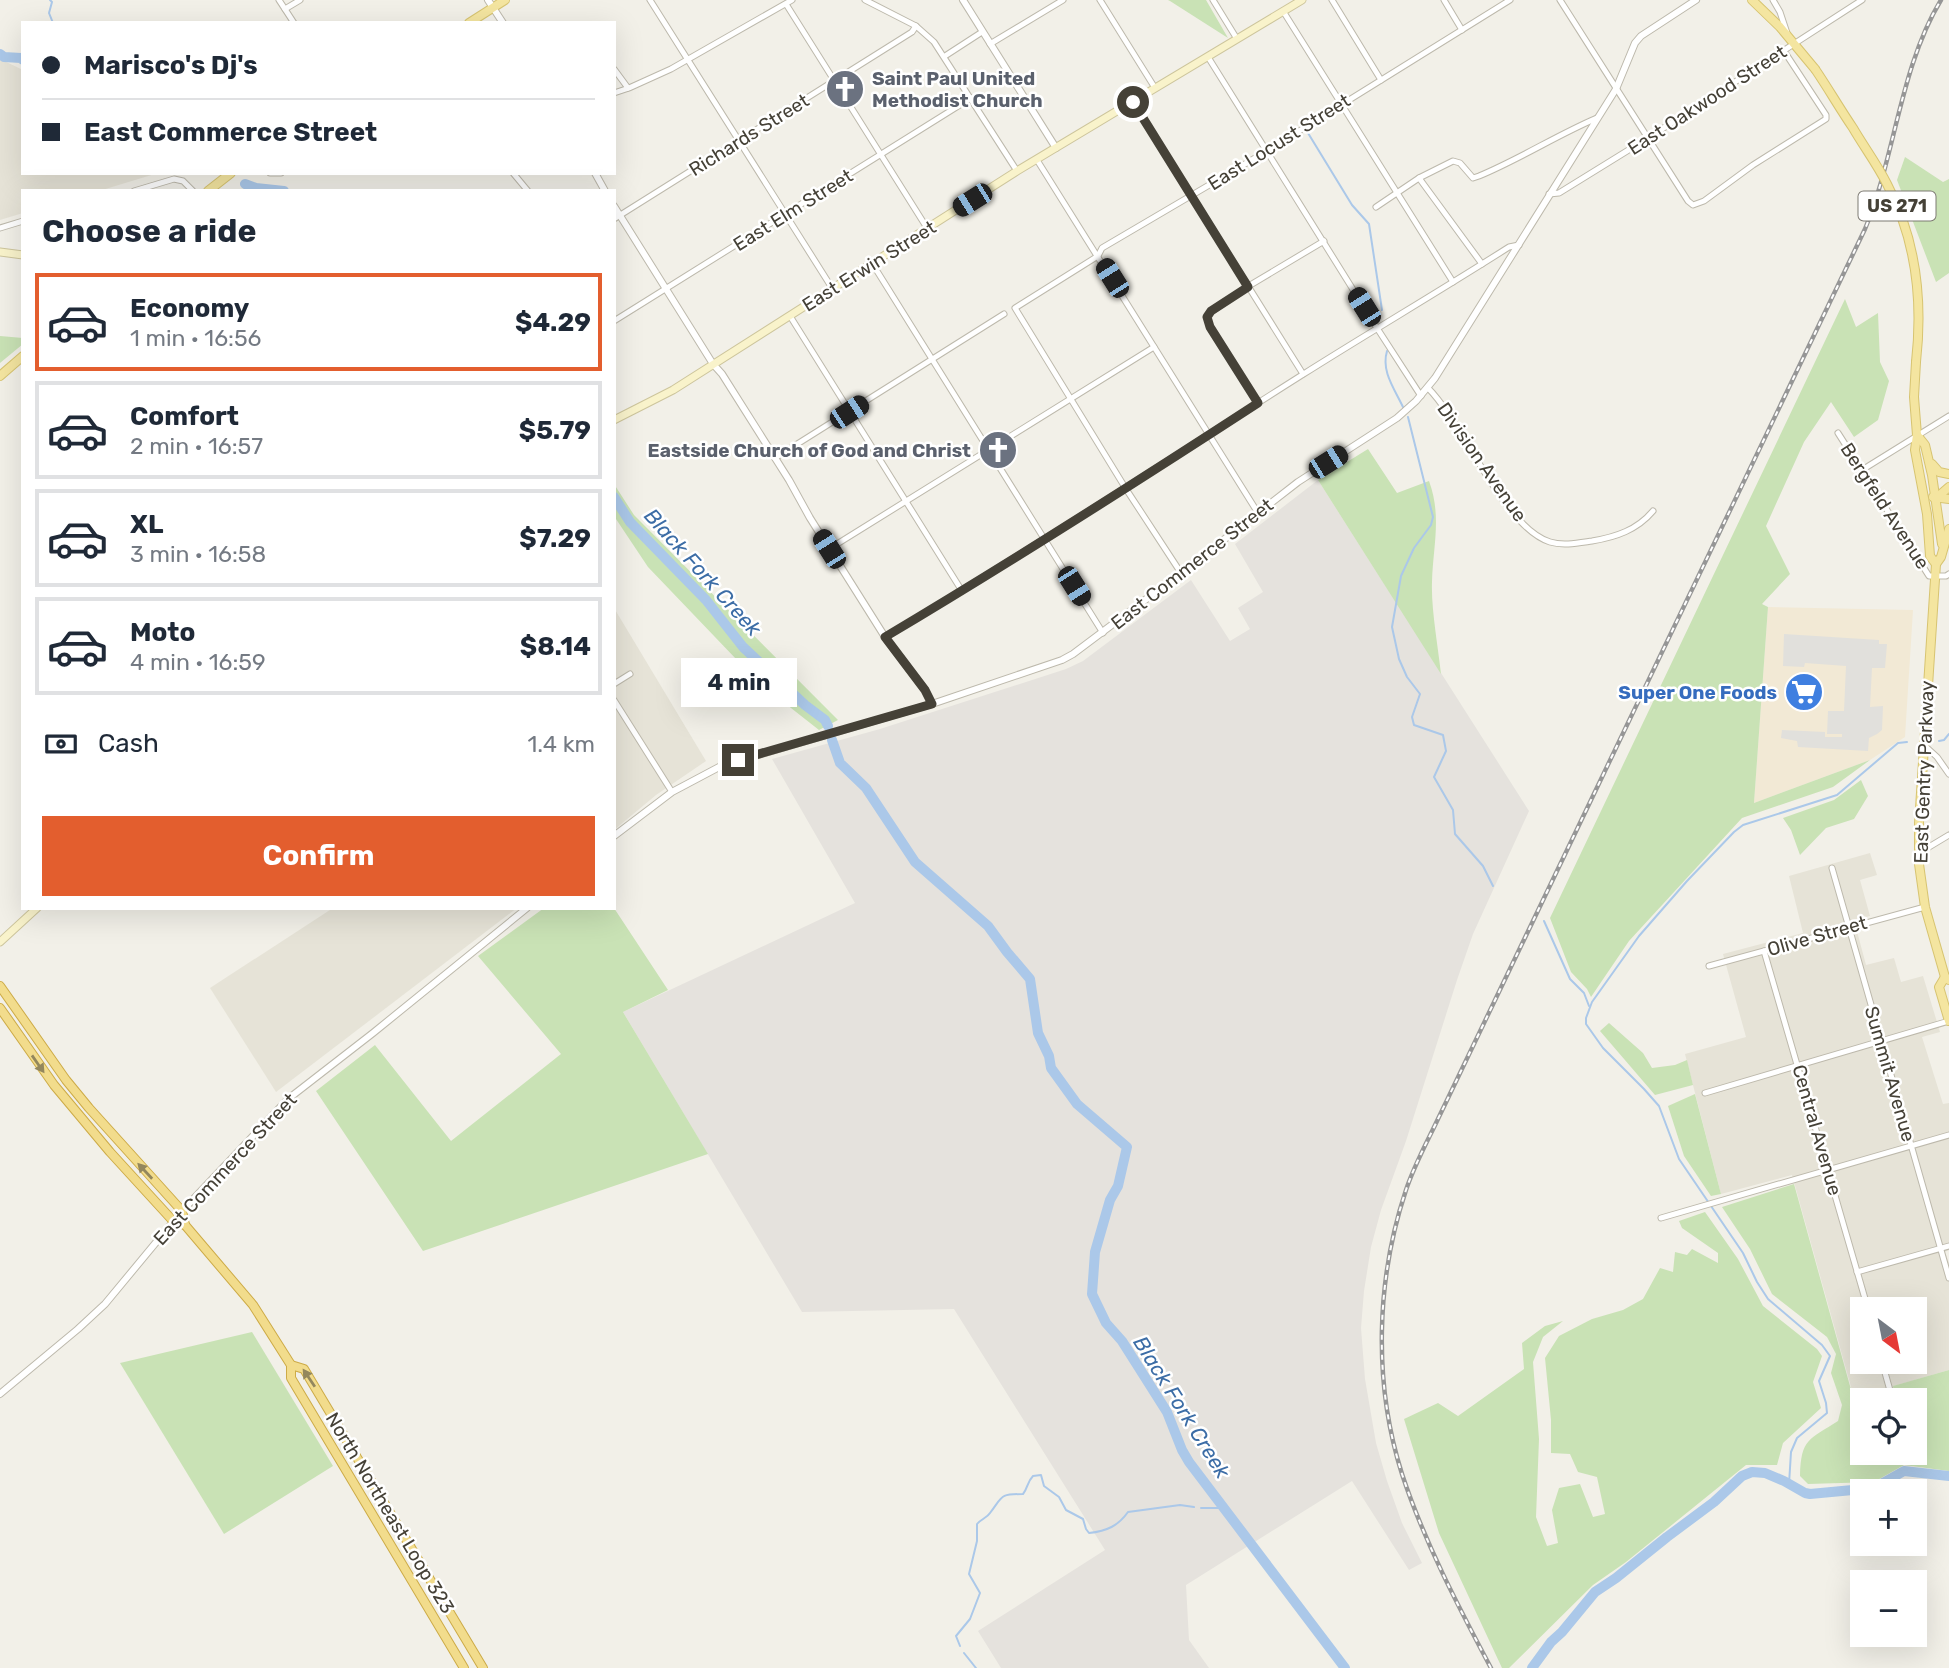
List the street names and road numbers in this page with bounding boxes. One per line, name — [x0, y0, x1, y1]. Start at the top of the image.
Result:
street label: East Oakwood Street — [1623, 40, 1791, 160]
street label: Richards Street — [685, 89, 814, 181]
street label: East Locust Street — [1203, 89, 1355, 195]
street label: East Elm Street — [729, 164, 857, 256]
road number: US 271 — [1858, 191, 1936, 220]
street label: East Erwin Street — [798, 215, 941, 316]
street label: Division Avenue — [1432, 398, 1532, 526]
street label: Bergfeld Avenue — [1836, 438, 1934, 574]
street label: East Commerce Street — [1106, 493, 1278, 634]
street label: East Gentry Parkway — [1909, 680, 1939, 864]
street label: Olive Street — [1765, 911, 1870, 961]
street label: Summit Avenue — [1860, 1004, 1920, 1144]
street label: Central Avenue — [1787, 1062, 1847, 1198]
street label: East Commerce Street — [149, 1088, 302, 1250]
street label: North Northeast Loop 323 — [321, 1408, 459, 1618]

